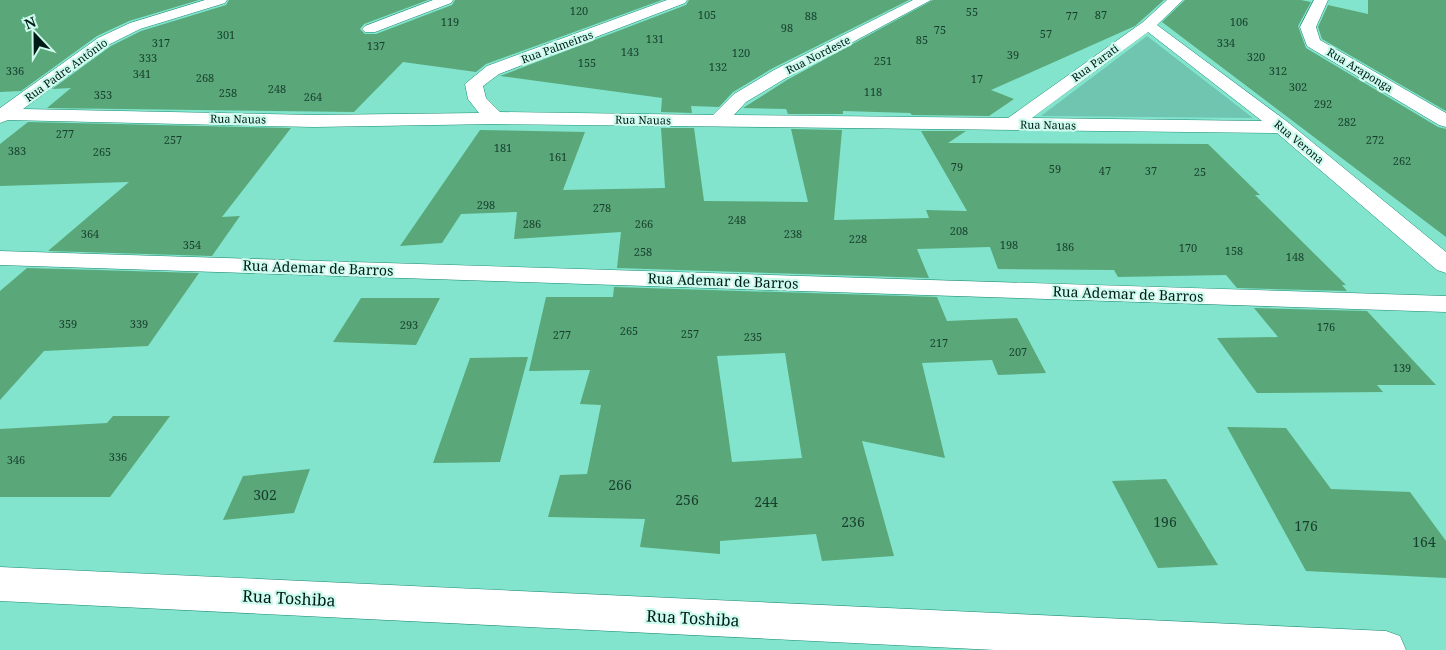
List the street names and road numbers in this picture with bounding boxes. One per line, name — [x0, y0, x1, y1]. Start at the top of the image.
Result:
street label: Rua Palmeiras — [519, 27, 595, 66]
street label: Rua Nordeste — [783, 32, 853, 77]
street label: Rua Padre Antônio — [21, 34, 110, 105]
street label: Rua Parati — [1068, 40, 1122, 85]
street label: Rua Araponga — [1324, 44, 1396, 95]
street label: Rua Nauas — [210, 111, 266, 126]
street label: Rua Nauas — [615, 112, 671, 127]
street label: Rua Verona — [1271, 116, 1327, 167]
street label: Rua Nauas — [1020, 117, 1076, 132]
street label: Rua Ademar de Barros — [242, 255, 394, 280]
street label: Rua Ademar de Barros — [647, 268, 799, 293]
street label: Rua Ademar de Barros — [1052, 281, 1204, 306]
street label: Rua Toshiba — [242, 585, 336, 611]
street label: Rua Toshiba — [646, 605, 740, 631]

